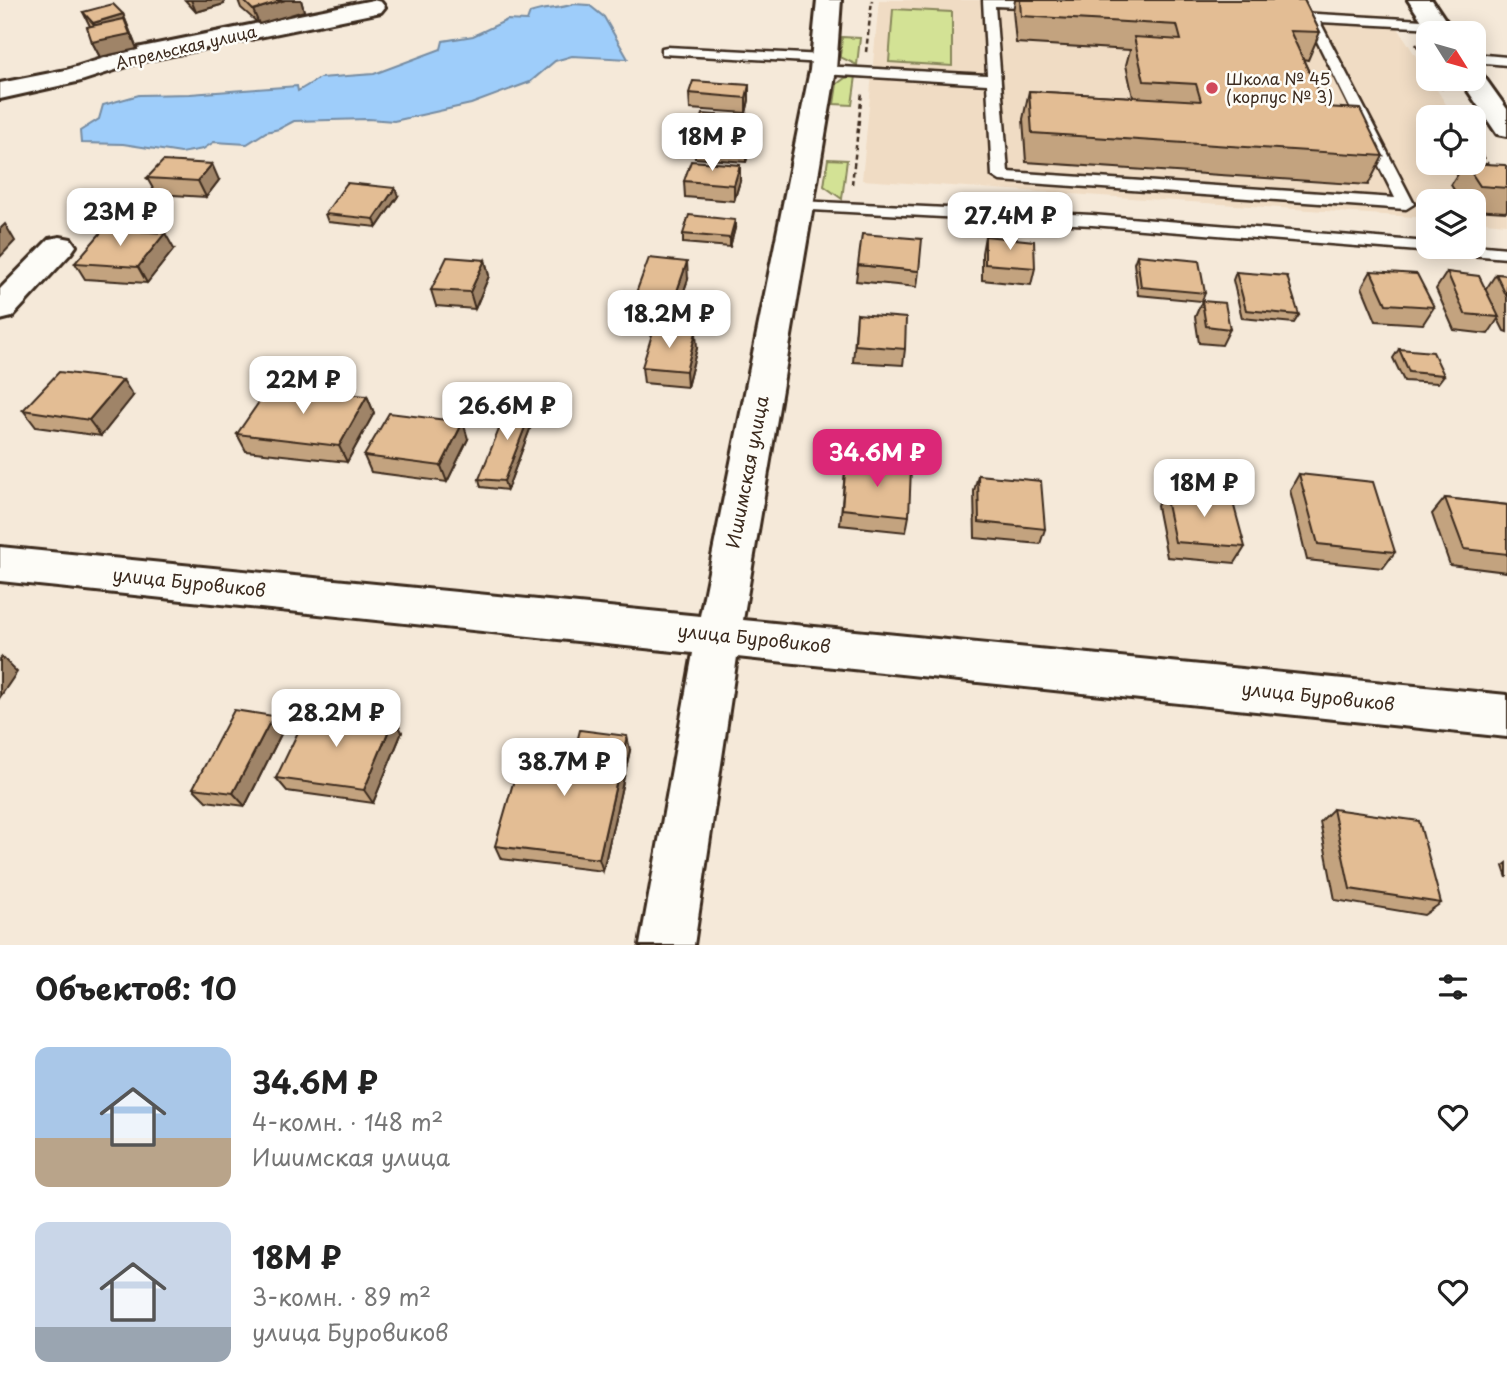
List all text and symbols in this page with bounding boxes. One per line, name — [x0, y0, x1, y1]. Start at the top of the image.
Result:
street label: Апрельская улица — [113, 18, 259, 74]
north arrow — [1416, 21, 1486, 91]
map controls — [1416, 21, 1486, 259]
place label: Школа № 45 (корпус № 3) — [1226, 66, 1333, 108]
marker: Школа № 45 (корпус № 3) — [1204, 80, 1220, 96]
button: locate — [1416, 105, 1486, 175]
pin: 18M ₽ — [663, 114, 761, 173]
text: 18M ₽ — [678, 118, 746, 153]
pin: 23M ₽ — [71, 188, 169, 248]
button: layers — [1416, 189, 1486, 259]
pin: 27.4M ₽ — [945, 192, 1075, 252]
text: 23M ₽ — [83, 193, 157, 228]
text: 27.4M ₽ — [964, 197, 1056, 232]
pin: 18.2M ₽ — [604, 290, 734, 350]
text: 18.2M ₽ — [624, 295, 714, 330]
pin: 22M ₽ — [254, 356, 352, 416]
text: 22M ₽ — [265, 361, 341, 396]
pin: 26.6M ₽ — [442, 382, 572, 442]
text: 26.6M ₽ — [458, 387, 556, 422]
street label: Ишимская улица — [719, 392, 775, 550]
pin: 34.6M ₽ — [812, 430, 942, 489]
text: 34.6M ₽ — [829, 434, 925, 469]
pin: 18M ₽ — [1155, 460, 1253, 519]
text: 18M ₽ — [1170, 464, 1238, 499]
street label: улица Буровиков — [111, 560, 267, 603]
street label: улица Буровиков — [676, 616, 832, 659]
street label: улица Буровиков — [1240, 674, 1396, 717]
pin: 28.2M ₽ — [271, 690, 401, 749]
text: 28.2M ₽ — [288, 694, 384, 729]
pin: 38.7M ₽ — [499, 738, 629, 798]
text: 38.7M ₽ — [518, 743, 610, 778]
text: Объектов: 10 — [35, 965, 237, 1010]
icon: filters — [1434, 968, 1472, 1006]
text: 34.6M ₽ — [252, 1059, 378, 1104]
icon: home — [91, 1075, 175, 1159]
icon: heart — [1434, 1098, 1472, 1136]
text: 4-комн. · 148 m² — [252, 1104, 443, 1139]
text: Ишимская улица — [252, 1139, 450, 1174]
text: 18M ₽ — [252, 1234, 341, 1279]
icon: home — [91, 1250, 175, 1334]
icon: heart — [1434, 1273, 1472, 1311]
text: 3-комн. · 89 m² — [252, 1279, 431, 1314]
text: улица Буровиков — [252, 1314, 449, 1349]

